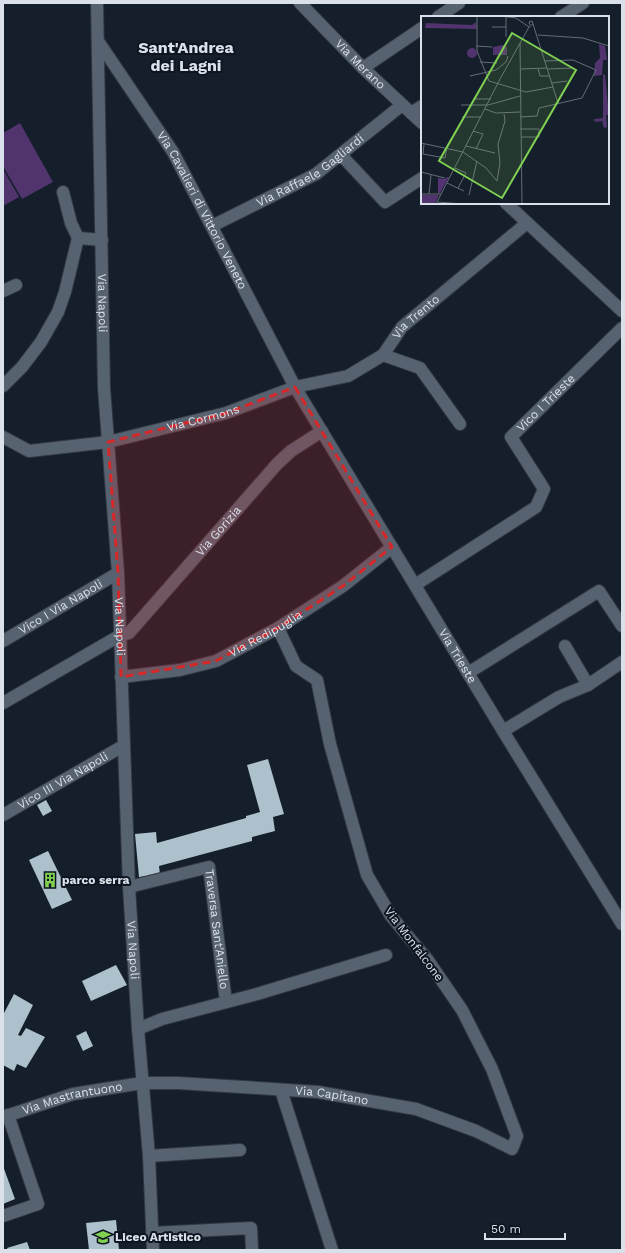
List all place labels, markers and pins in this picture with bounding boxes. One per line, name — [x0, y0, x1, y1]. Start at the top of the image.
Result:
building icon: parco serra — [41, 871, 59, 889]
place label: parco serra — [62, 873, 129, 887]
school or university icon: Liceo Artistico — [94, 1228, 112, 1246]
place label: Liceo Artistico — [115, 1230, 201, 1244]

